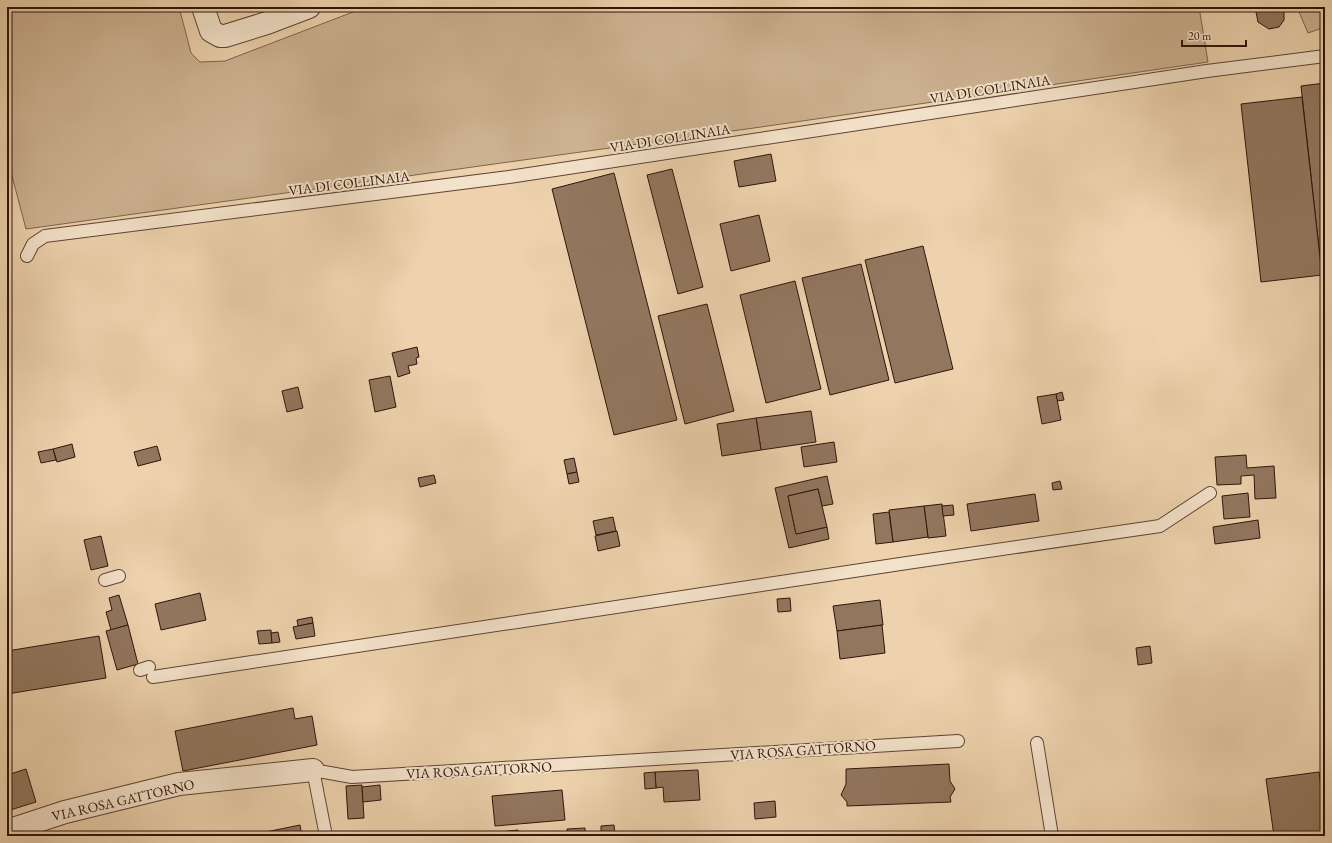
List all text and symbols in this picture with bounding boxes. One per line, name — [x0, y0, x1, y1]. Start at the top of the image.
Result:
scale bar — [1182, 22, 1246, 48]
text: 20 m — [1188, 28, 1212, 44]
street label: VIA DI COLLINAIA — [928, 71, 1052, 107]
street label: VIA DI COLLINAIA — [608, 120, 732, 156]
street label: VIA DI COLLINAIA — [287, 167, 411, 199]
street label: VIA ROSA GATTORNO — [730, 736, 877, 764]
street label: VIA ROSA GATTORNO — [406, 757, 553, 783]
street label: VIA ROSA GATTORNO — [50, 775, 196, 825]

